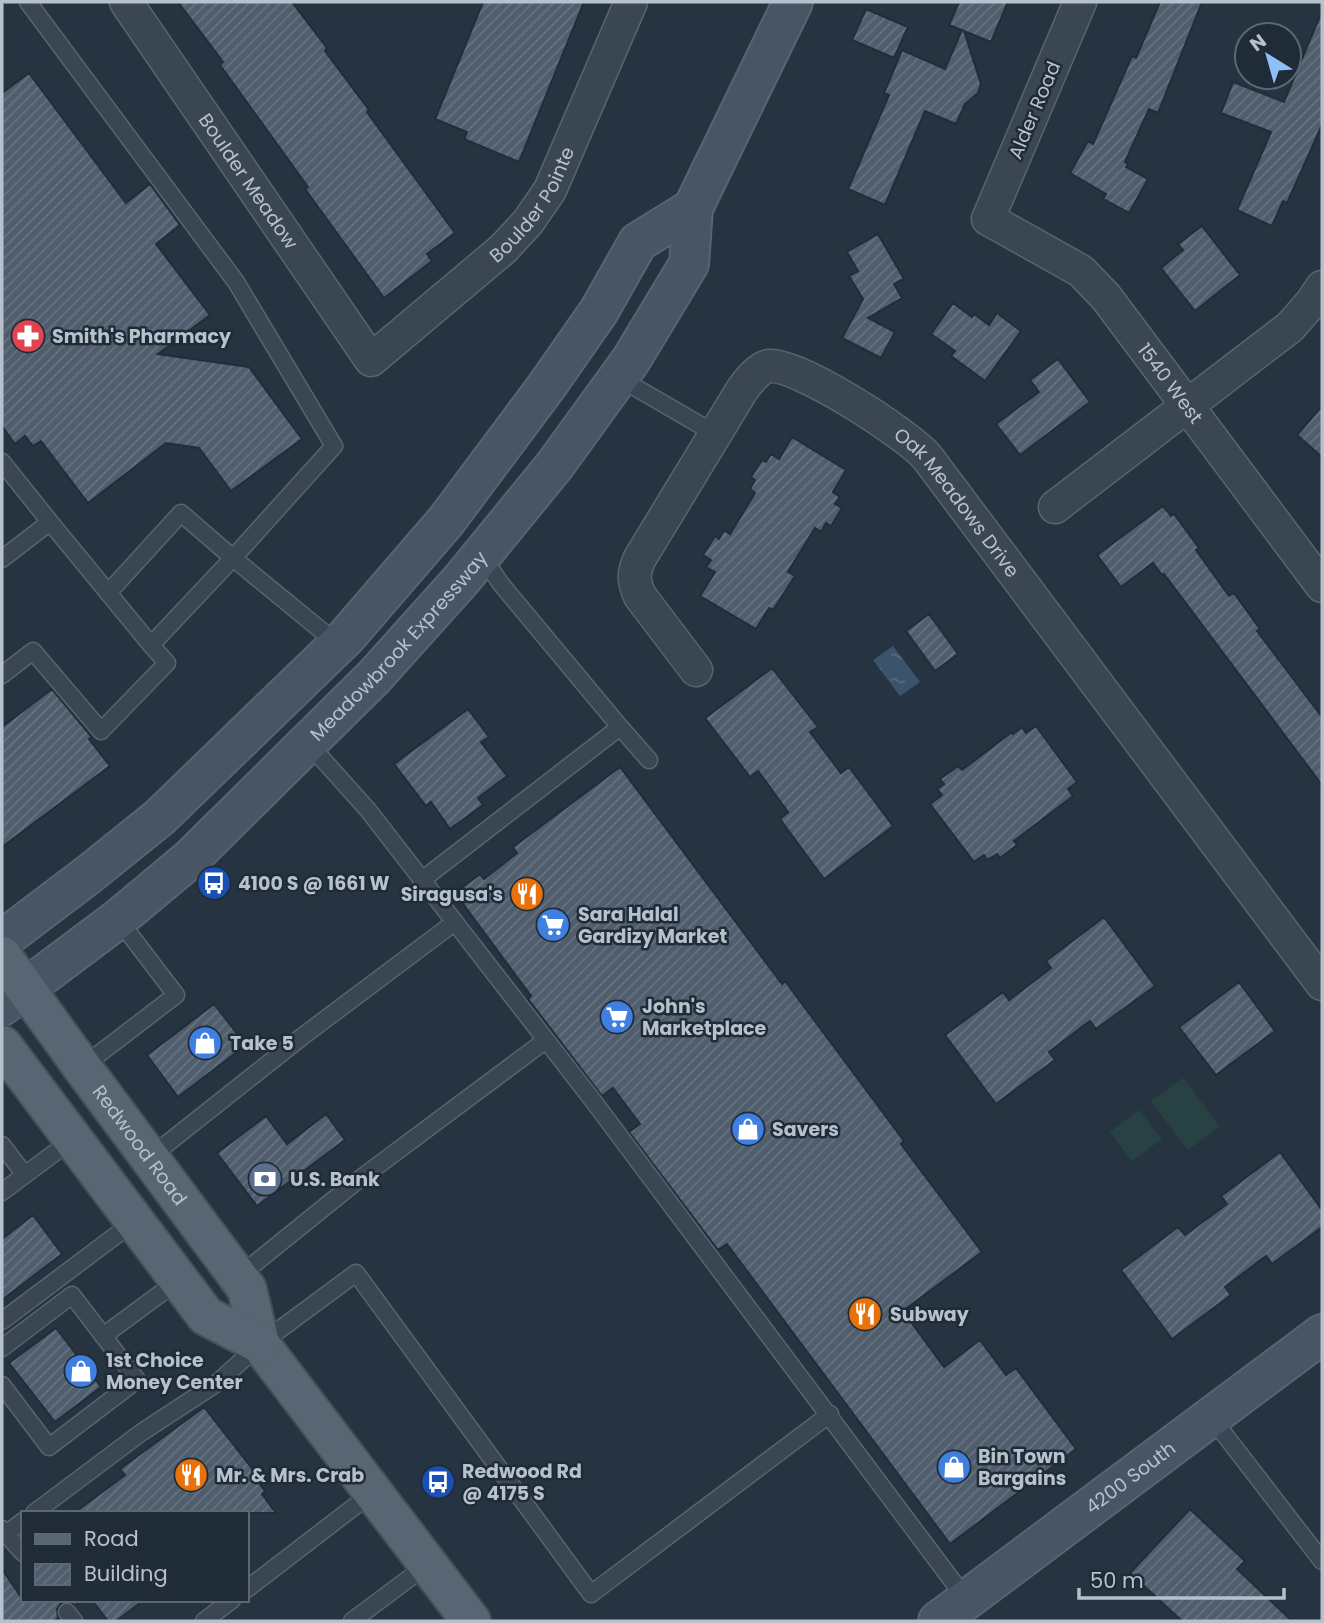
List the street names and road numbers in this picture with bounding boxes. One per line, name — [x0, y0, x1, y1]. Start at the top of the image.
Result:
street label: Alder Road — [1002, 57, 1067, 163]
street label: Boulder Meadow — [192, 108, 304, 255]
street label: Boulder Pointe — [484, 142, 581, 269]
street label: 1540 West — [1131, 338, 1209, 429]
street label: Oak Meadows Drive — [888, 421, 1026, 583]
street label: Meadowbrook Expressway — [304, 545, 494, 747]
street label: Redwood Road — [86, 1080, 193, 1211]
street label: 4200 South — [1080, 1435, 1181, 1520]

